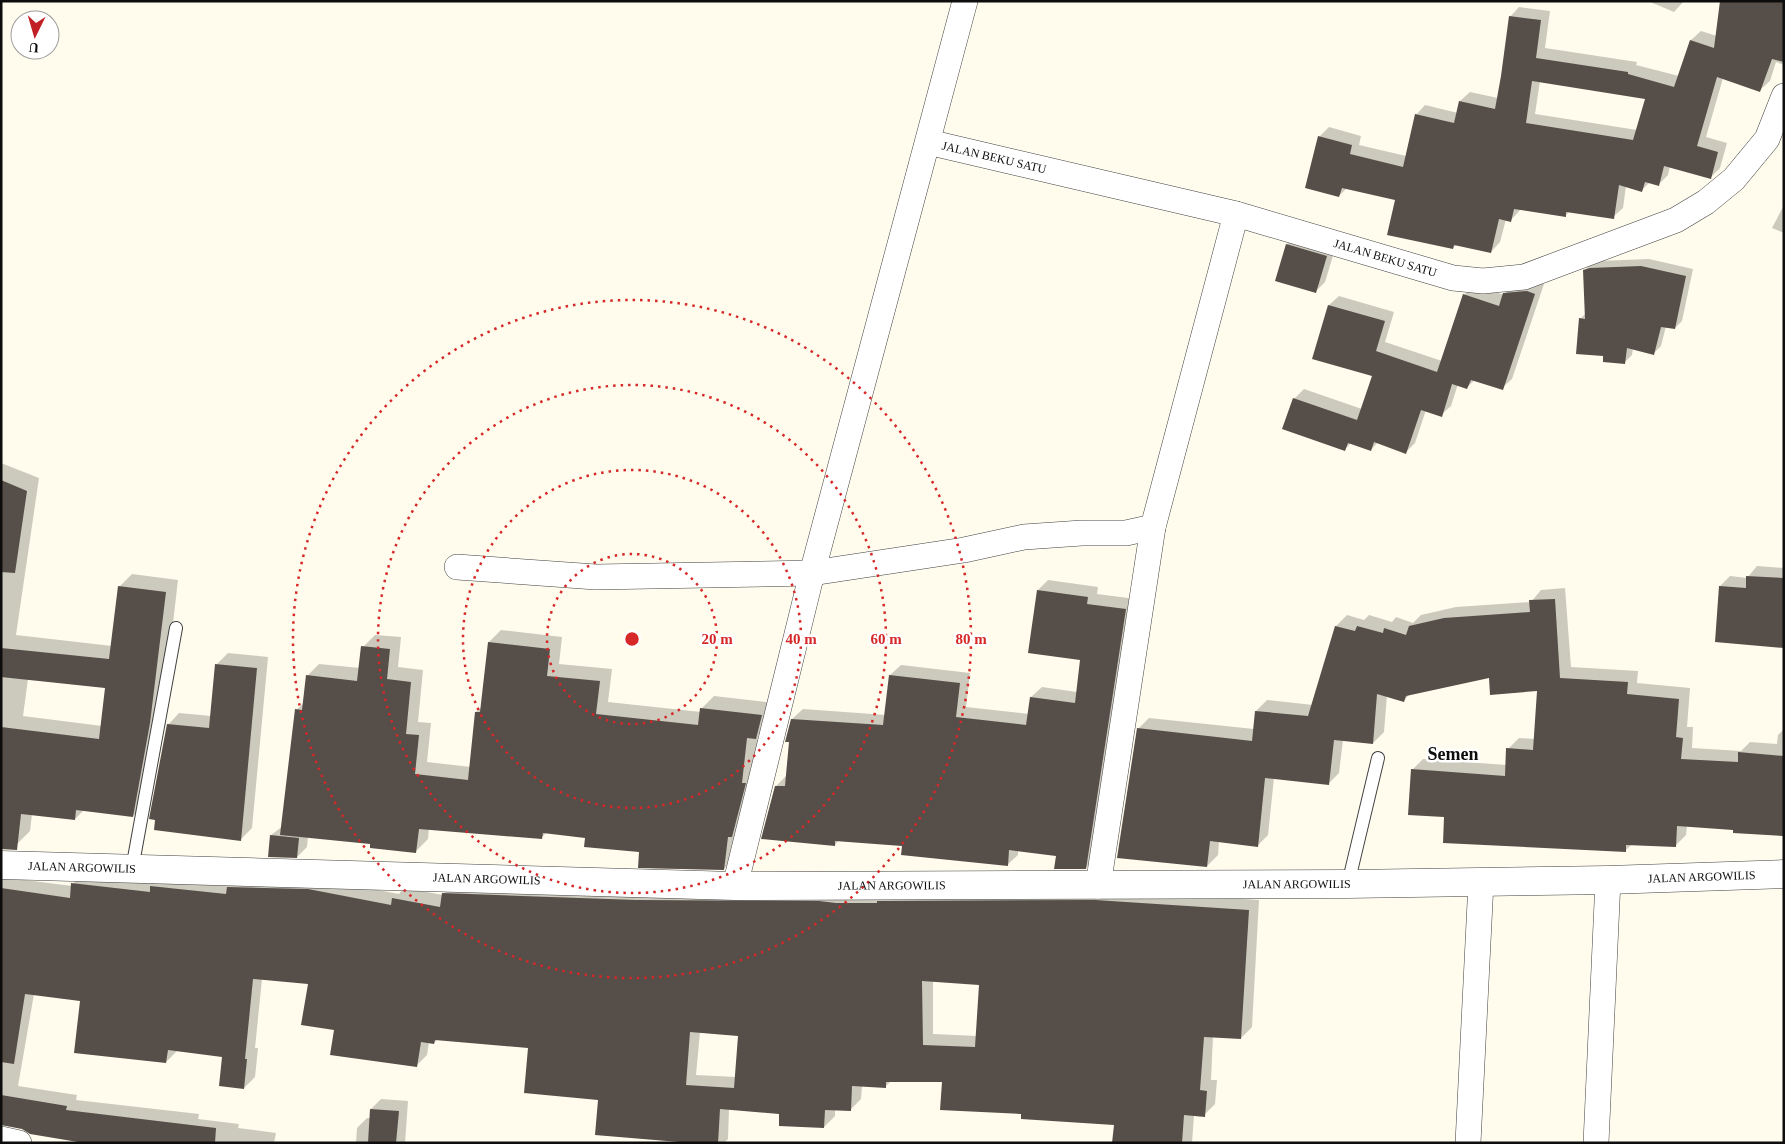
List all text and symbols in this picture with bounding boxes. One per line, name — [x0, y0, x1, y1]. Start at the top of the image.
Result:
north arrow — [10, 10, 60, 60]
text: U — [28, 40, 40, 55]
street label: JALAN BEKU SATU — [941, 139, 1048, 177]
street label: JALAN BEKU SATU — [1332, 236, 1439, 280]
centre of rings — [623, 630, 641, 648]
text: 20 m — [701, 631, 733, 647]
text: 40 m — [785, 631, 817, 647]
text: 60 m — [870, 631, 902, 647]
text: 80 m — [955, 631, 987, 647]
district label: Semen — [1428, 744, 1479, 764]
street label: JALAN ARGOWILIS — [28, 859, 136, 876]
street label: JALAN ARGOWILIS — [1648, 868, 1756, 886]
street label: JALAN ARGOWILIS — [433, 870, 541, 887]
street label: JALAN ARGOWILIS — [1243, 877, 1351, 891]
street label: JALAN ARGOWILIS — [838, 878, 946, 893]

